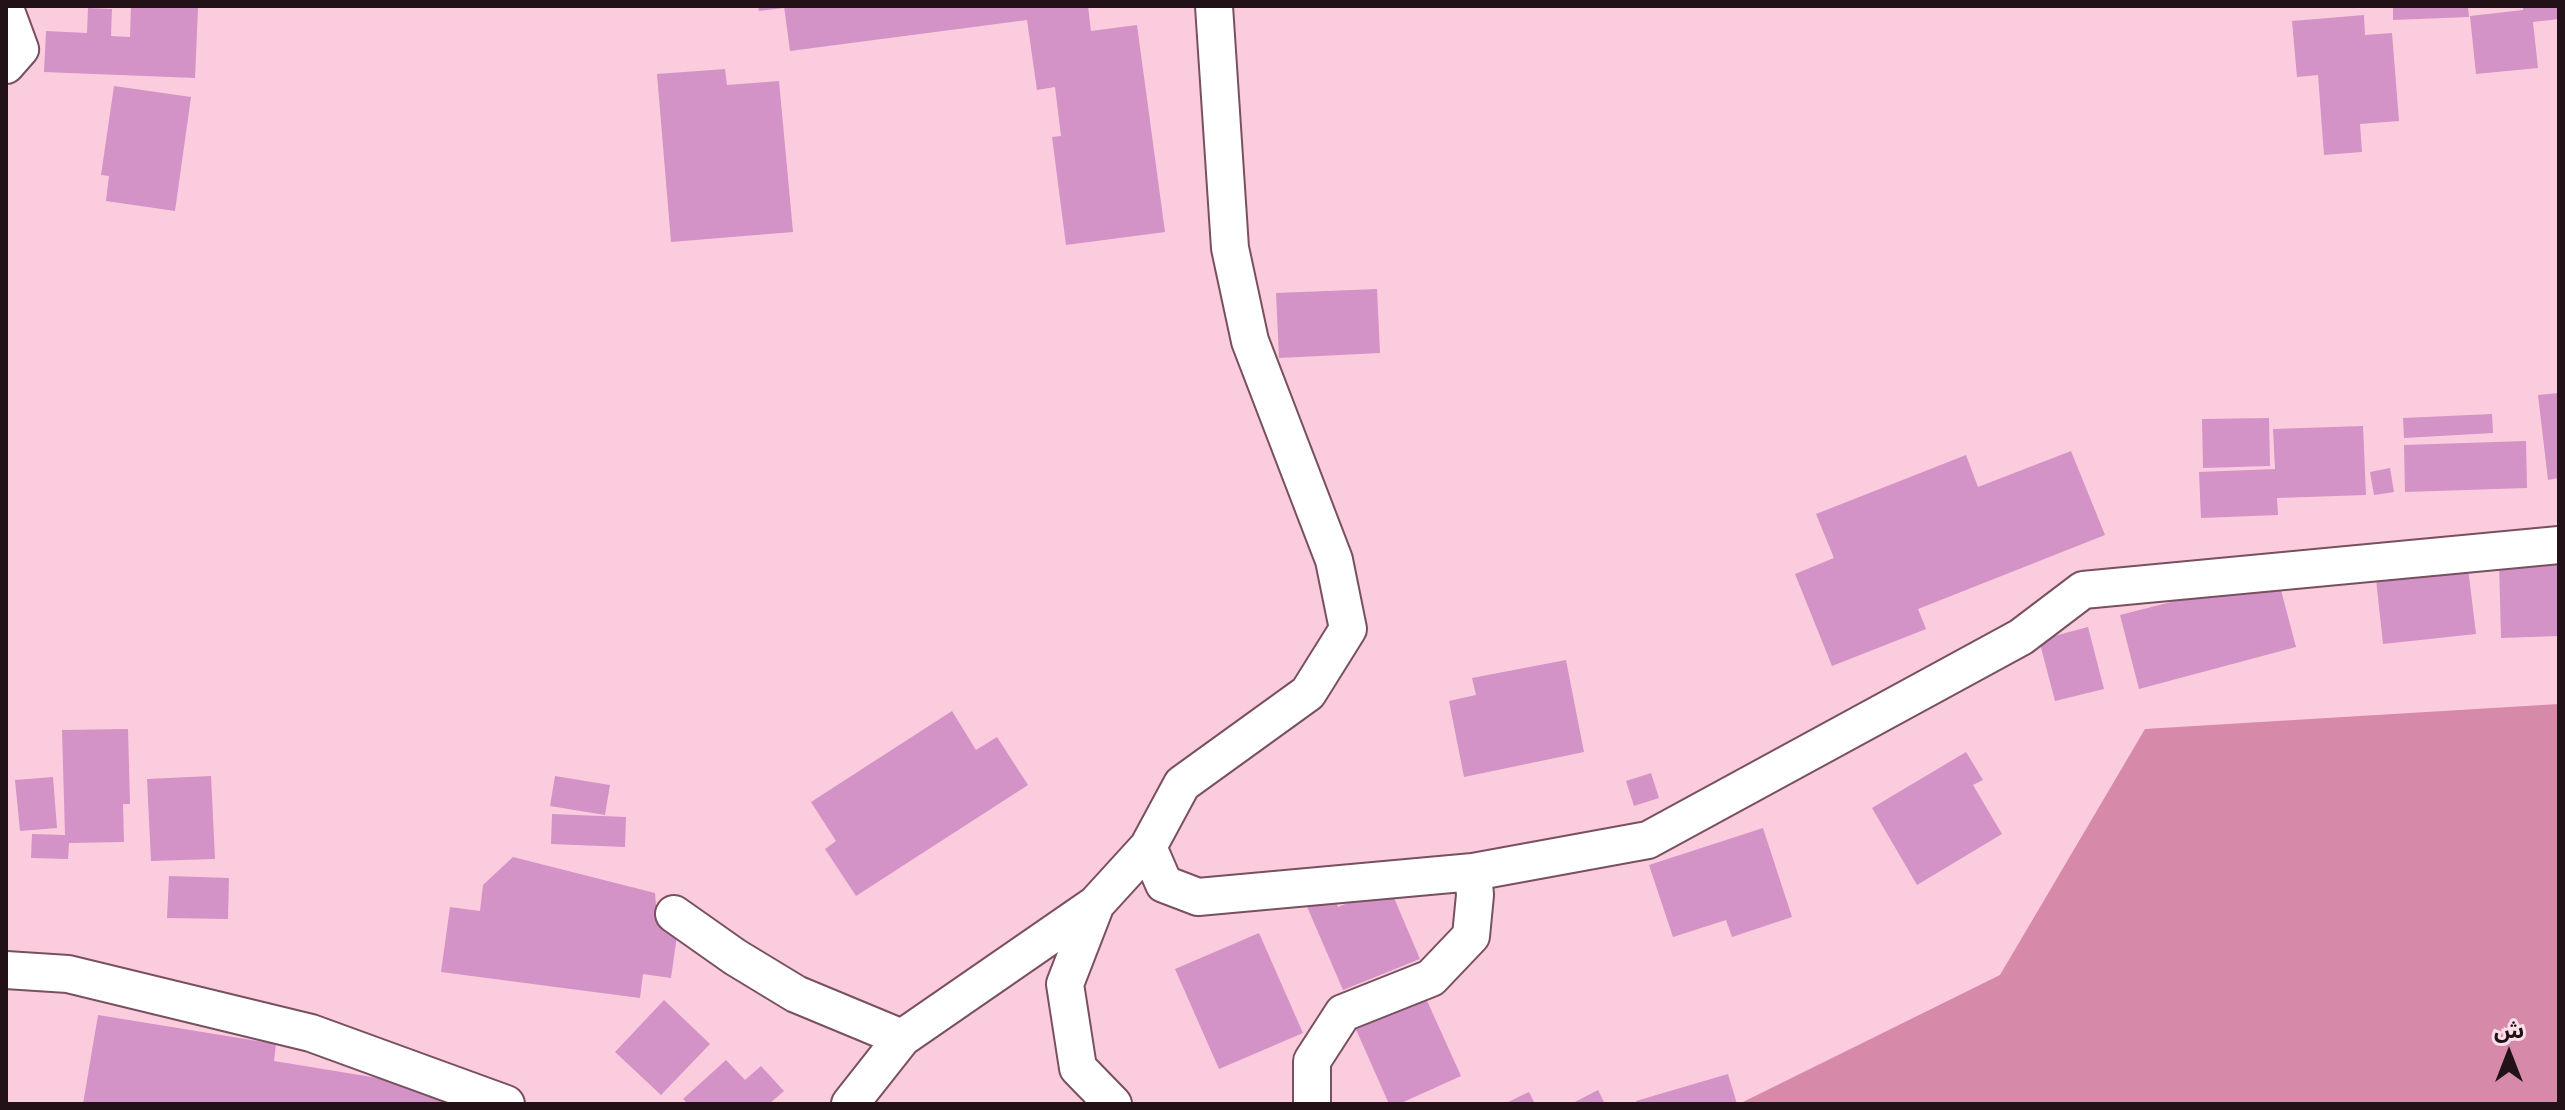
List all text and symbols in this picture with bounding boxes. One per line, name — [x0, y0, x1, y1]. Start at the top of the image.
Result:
north arrow — [2469, 1014, 2549, 1094]
text: ش — [2494, 1016, 2524, 1044]

